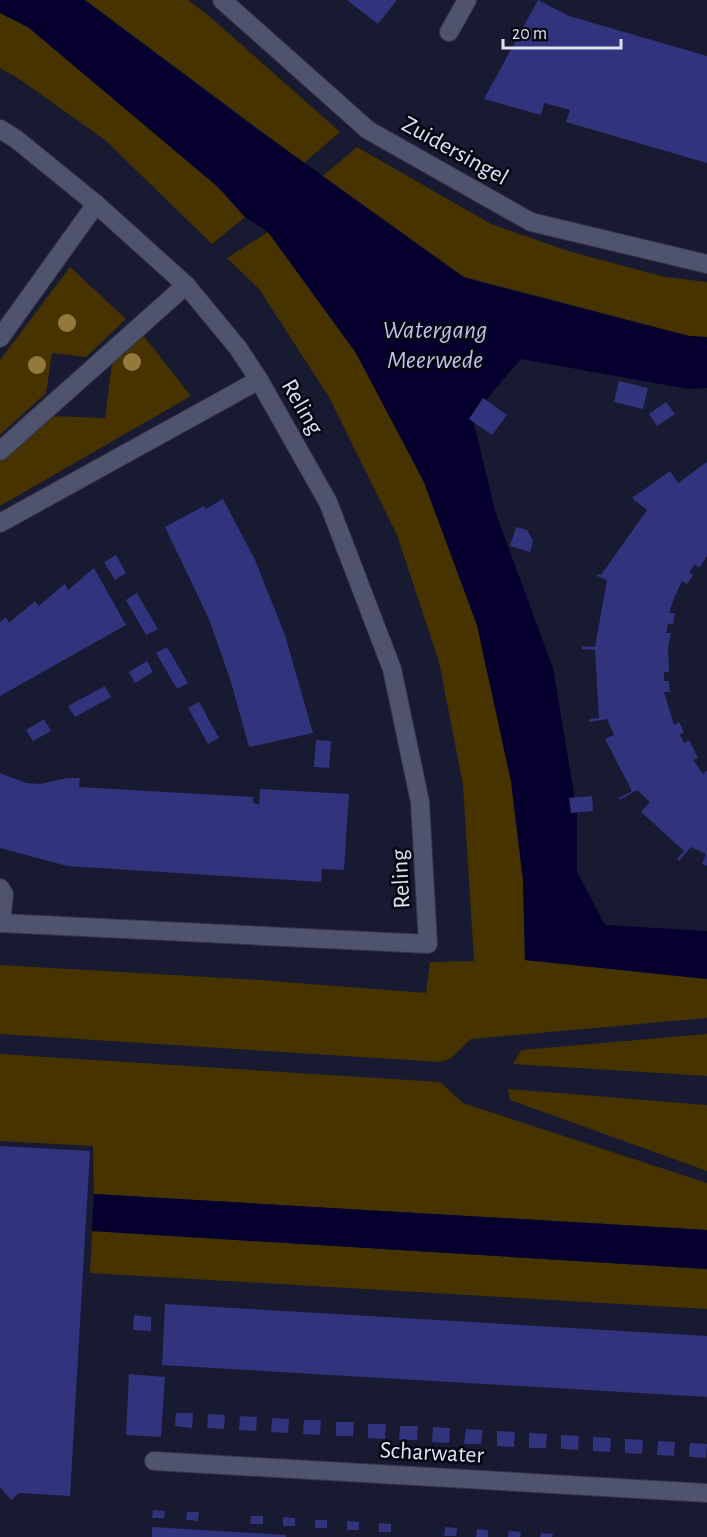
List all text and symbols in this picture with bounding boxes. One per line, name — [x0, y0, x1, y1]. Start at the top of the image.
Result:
scale bar — [503, 12, 622, 50]
text: 20 m — [512, 25, 547, 43]
street label: Zuidersingel — [398, 112, 512, 190]
water label: Watergang Meerwede — [382, 317, 488, 373]
street label: Reling — [277, 375, 327, 439]
street label: Reling — [387, 848, 415, 909]
street label: Scharwater — [379, 1438, 485, 1468]

